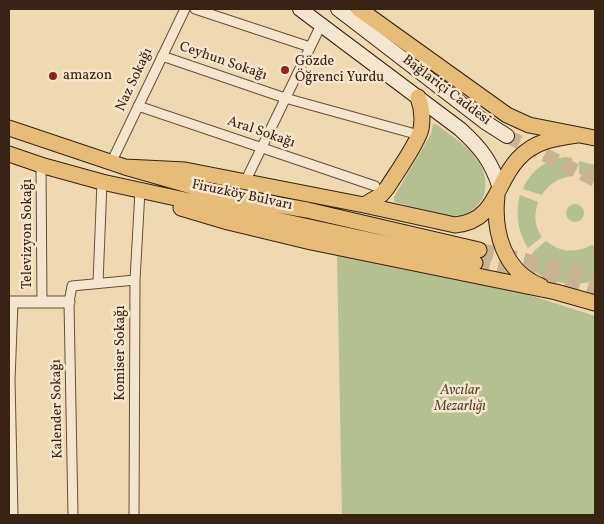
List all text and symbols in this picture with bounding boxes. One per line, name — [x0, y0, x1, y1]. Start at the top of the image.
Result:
street label: Ceyhun Sokağı — [177, 39, 269, 85]
street label: Naz Sokağı — [113, 46, 157, 114]
street label: Bağlariçi Caddesi — [399, 52, 493, 130]
place label: Gözde Öğrenci Yurdu — [295, 54, 384, 86]
marker: Gözde Öğrenci Yurdu — [279, 64, 291, 76]
place label: amazon — [63, 68, 112, 84]
marker: amazon — [47, 70, 59, 82]
street label: Aral Sokağı — [225, 114, 297, 152]
street label: Firuzköy Bulvarı — [190, 177, 294, 215]
street label: Televizyon Sokağı — [20, 179, 36, 289]
street label: Komiser Sokağı — [113, 305, 129, 401]
street label: Kalender Sokağı — [49, 359, 67, 459]
park label: Avcılar Mezarlığı — [434, 383, 486, 416]

